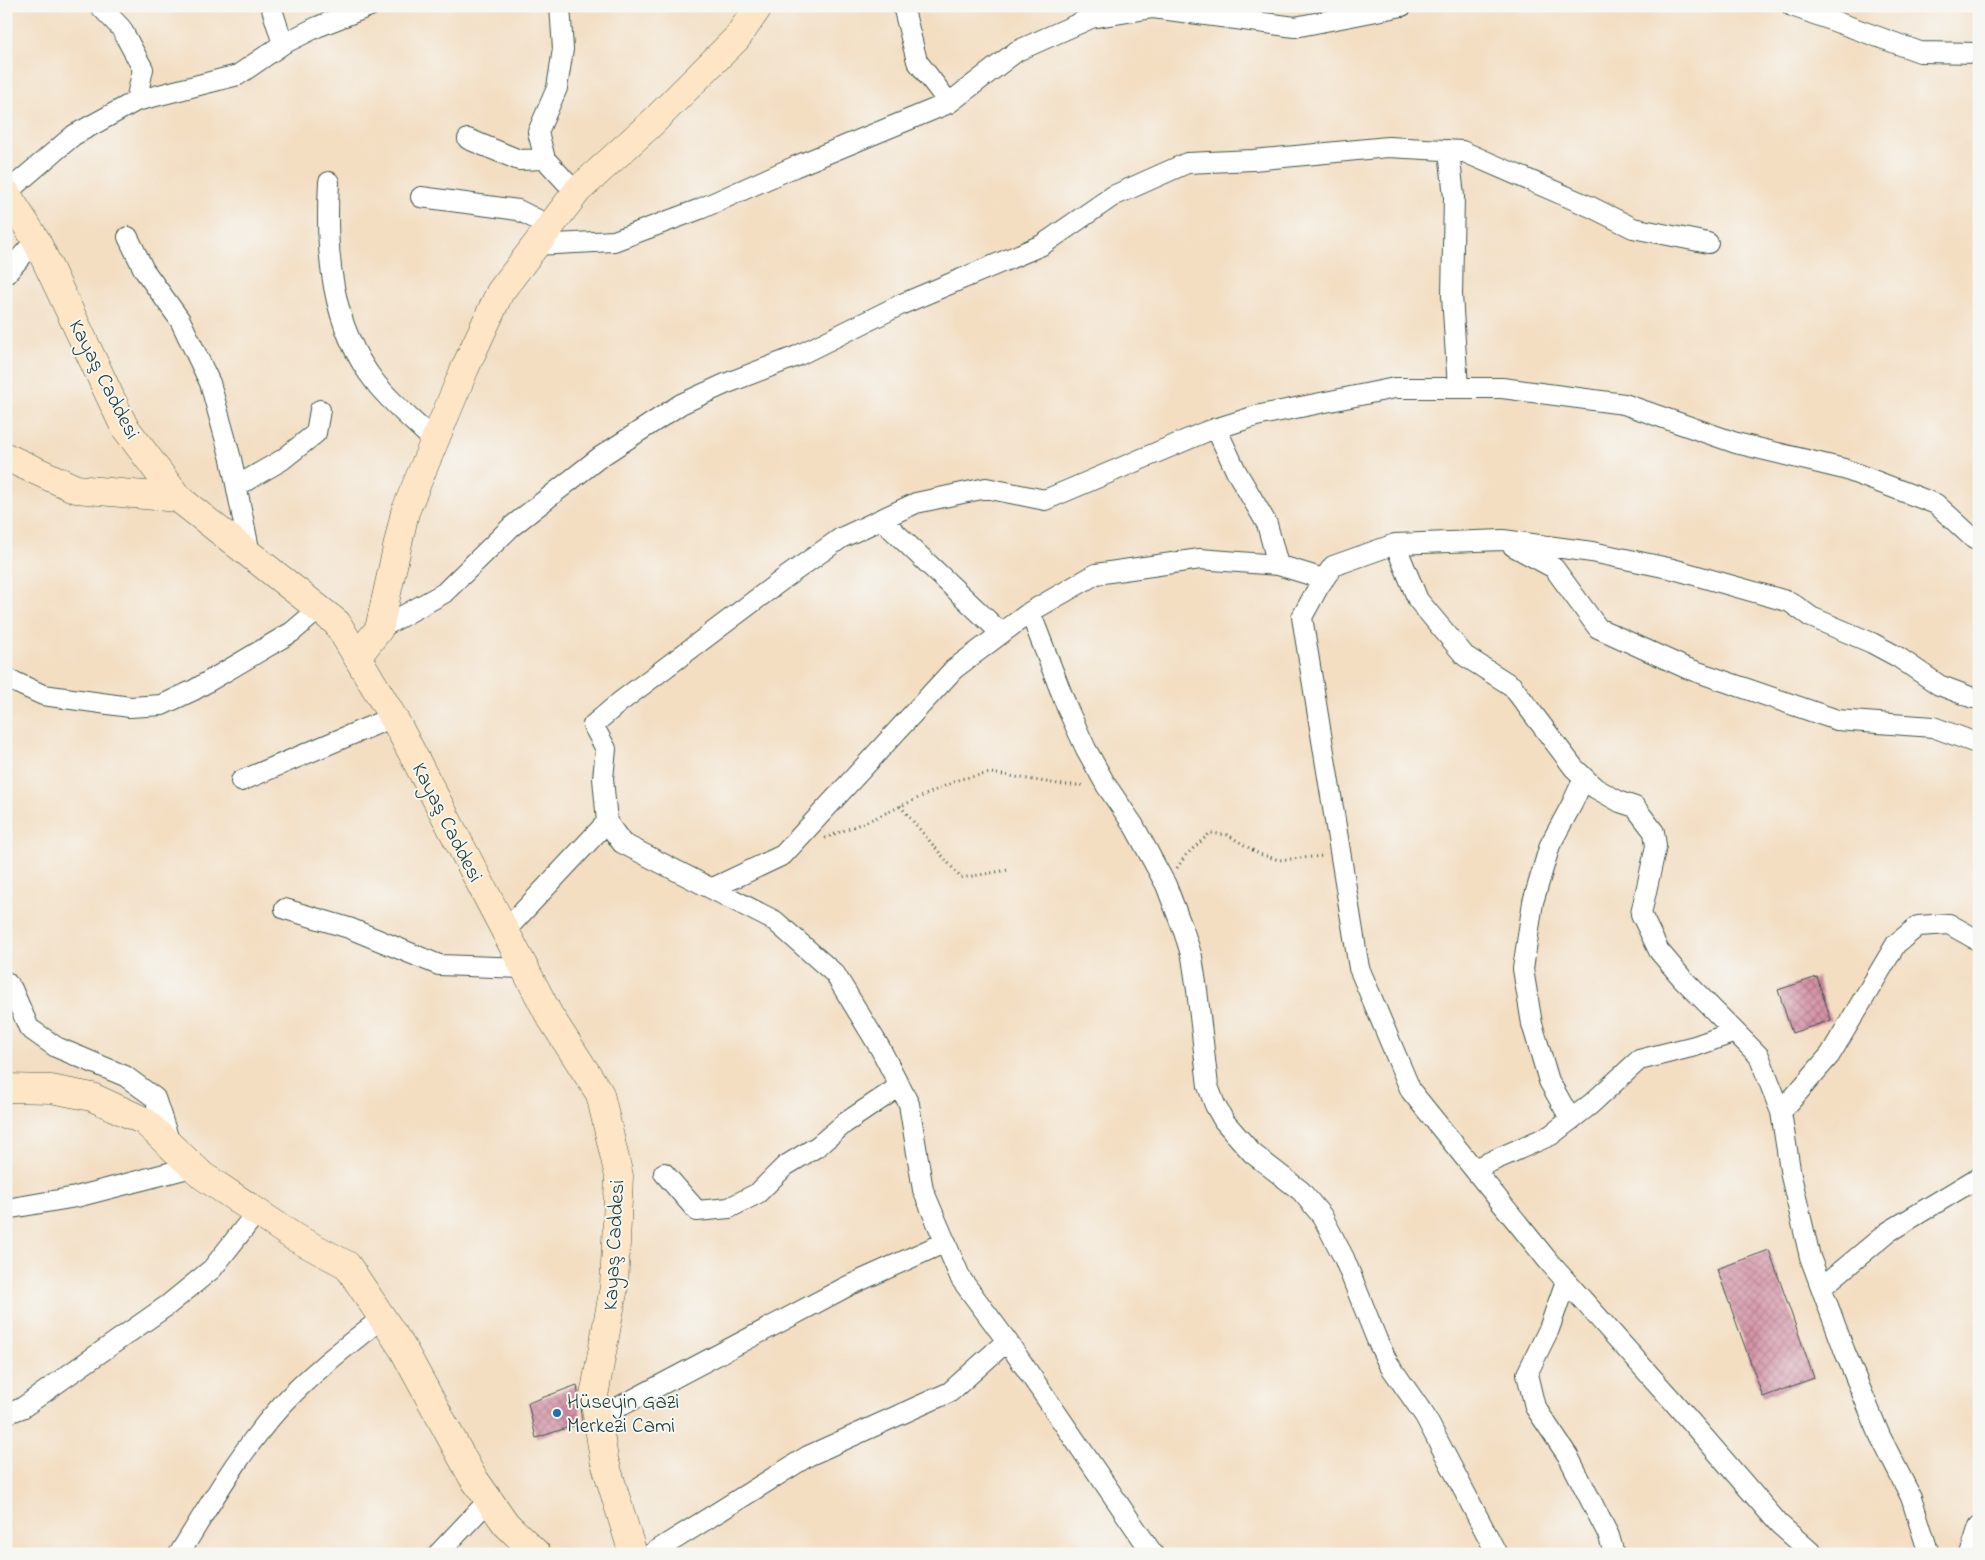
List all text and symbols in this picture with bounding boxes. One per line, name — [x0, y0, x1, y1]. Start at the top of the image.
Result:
street label: Kayaş Caddesi — [58, 315, 146, 446]
street label: Kayaş Caddesi — [401, 758, 489, 889]
street label: Kayaş Caddesi — [597, 1179, 635, 1311]
place label: Hüseyin Gazi Merkezi Cami — [567, 1388, 679, 1442]
marker: Hüseyin Gazi Merkezi Cami — [551, 1407, 563, 1419]

